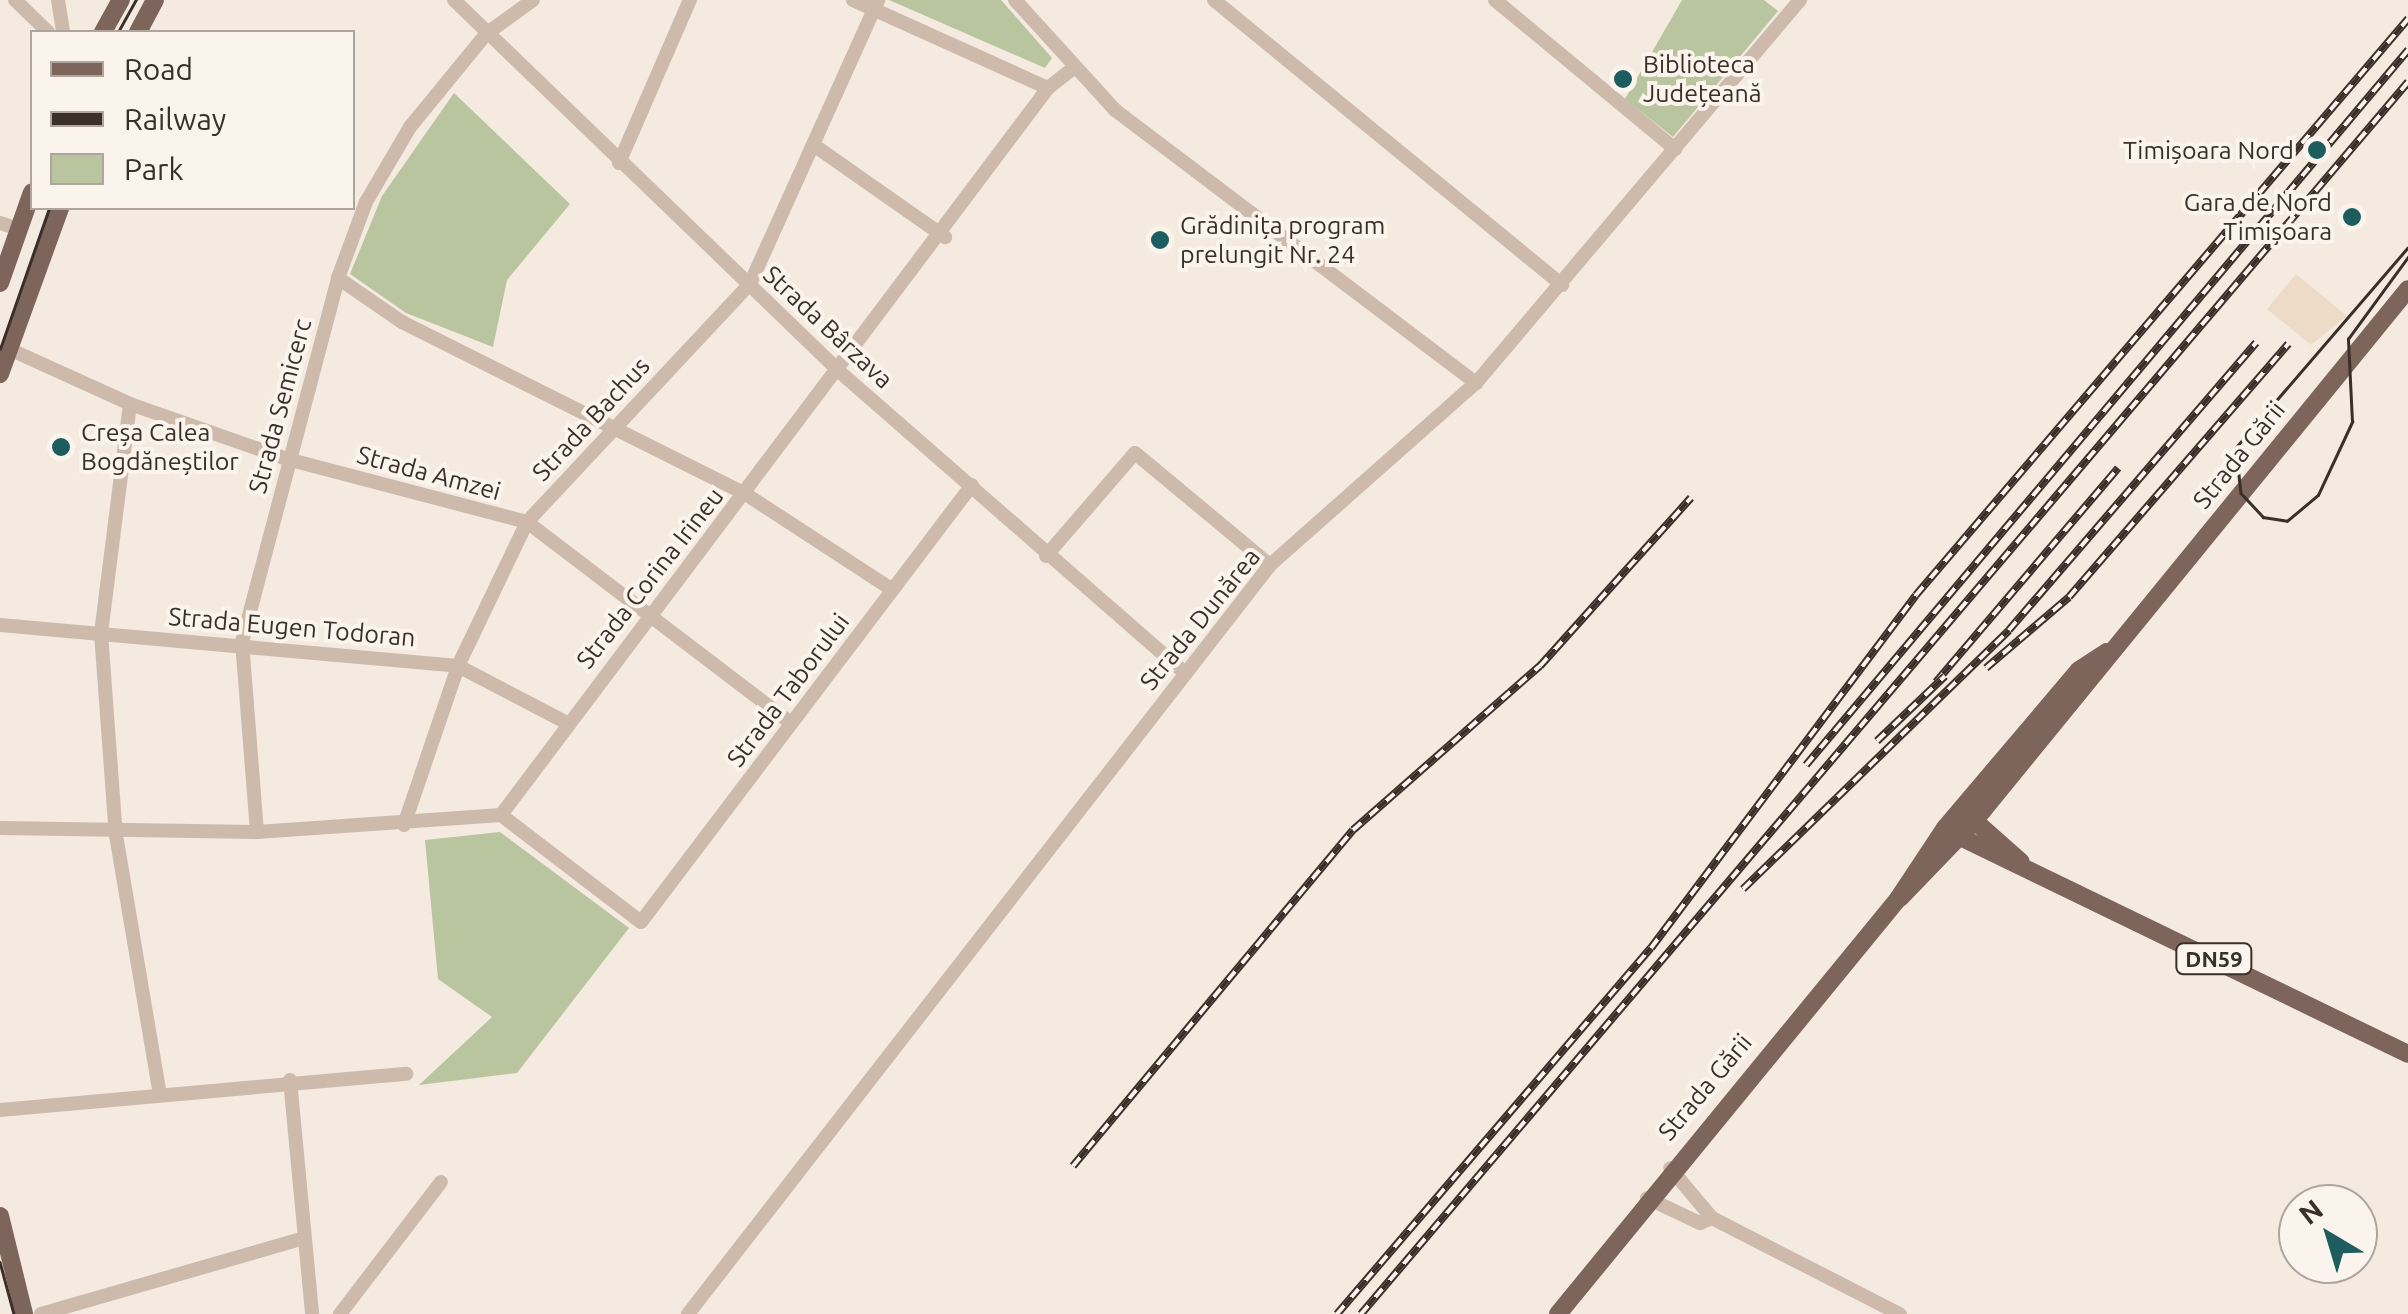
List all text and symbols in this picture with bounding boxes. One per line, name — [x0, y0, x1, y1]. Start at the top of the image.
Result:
legend — [30, 30, 355, 210]
place label: Biblioteca Județeană — [1643, 50, 1762, 109]
text: Road — [124, 52, 193, 86]
marker: Biblioteca Județeană — [1612, 68, 1634, 90]
text: Railway — [124, 102, 226, 136]
place label: Timișoara Nord — [2123, 135, 2294, 165]
marker: Timișoara Nord — [2304, 137, 2330, 163]
text: Park — [124, 152, 184, 186]
place label: Gara de Nord Timișoara — [2184, 188, 2332, 247]
marker: Gara de Nord Timișoara — [2341, 206, 2363, 228]
place label: Grădinița program prelungit Nr. 24 — [1180, 211, 1385, 270]
marker: Grădinița program prelungit Nr. 24 — [1149, 229, 1171, 251]
street label: Strada Bârzava — [757, 259, 899, 395]
street label: Strada Semicerc — [242, 315, 318, 497]
street label: Strada Bachus — [526, 351, 656, 487]
street label: Strada Gării — [2187, 395, 2291, 515]
place label: Creșa Calea Bogdăneștilor — [81, 418, 239, 477]
marker: Creșa Calea Bogdăneștilor — [50, 436, 72, 458]
street label: Strada Amzei — [354, 439, 504, 507]
street label: Strada Corina Irineu — [570, 482, 730, 674]
street label: Strada Dunărea — [1134, 542, 1266, 696]
street label: Strada Eugen Todoran — [167, 601, 417, 653]
street label: Strada Taborului — [721, 607, 855, 773]
road number: DN59 — [2174, 942, 2254, 976]
street label: Strada Gării — [1652, 1028, 1758, 1146]
north arrow — [2278, 1184, 2378, 1284]
text: N — [2293, 1193, 2328, 1230]

